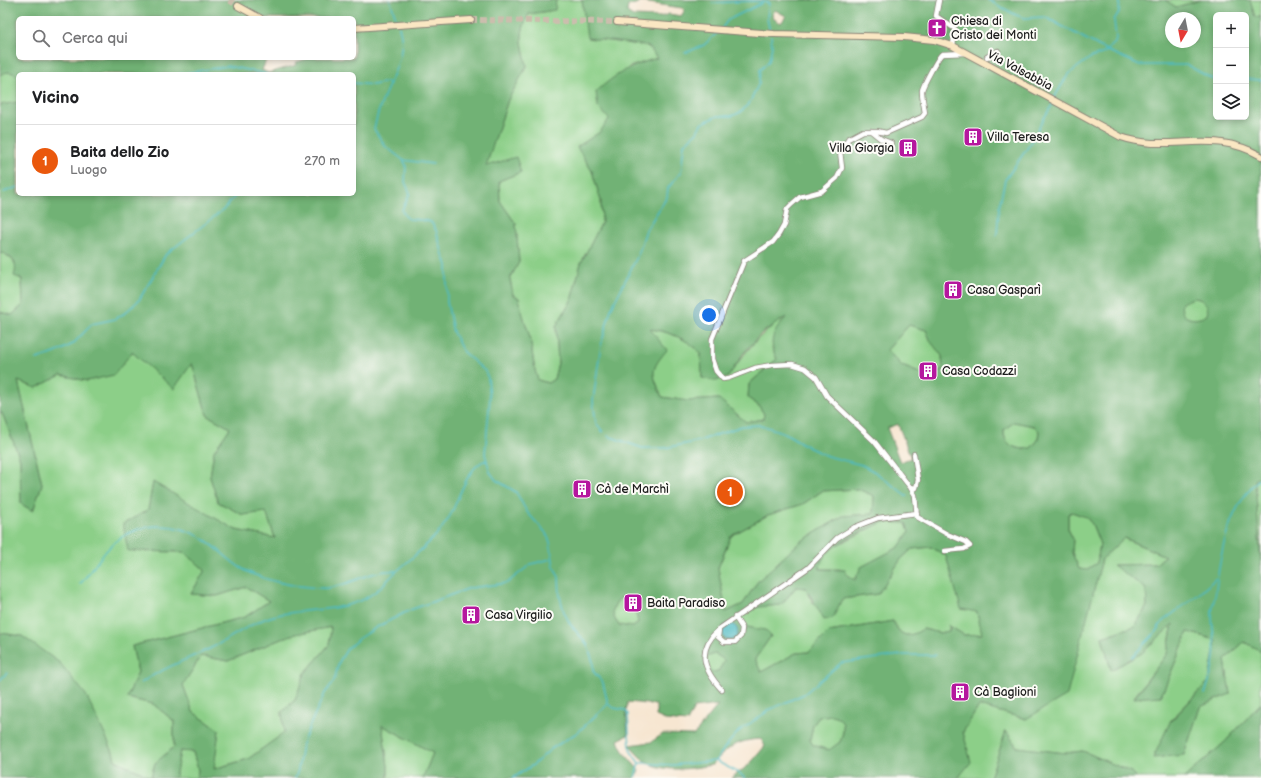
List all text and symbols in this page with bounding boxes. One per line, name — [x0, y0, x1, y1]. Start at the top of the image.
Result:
north arrow — [1165, 12, 1201, 48]
map controls — [1213, 12, 1249, 120]
button: + — [1213, 12, 1249, 48]
place label: Chiesa di Cristo dei Monti — [951, 14, 1037, 43]
search box — [16, 16, 356, 60]
church icon: Chiesa di Cristo dei Monti — [926, 17, 948, 39]
icon: search — [30, 27, 52, 49]
text: Cerca qui — [62, 29, 128, 48]
street label: Via Valsabbia — [985, 47, 1055, 94]
button: − — [1213, 48, 1249, 84]
button: layers — [1213, 84, 1249, 120]
text: Vicino — [32, 88, 79, 108]
building icon: Villa Teresa — [962, 126, 984, 148]
place label: Villa Teresa — [987, 130, 1049, 145]
building icon: Villa Giorgia — [897, 137, 919, 159]
place label: Villa Giorgia — [829, 141, 894, 156]
text: Baita dello Zio — [70, 143, 169, 162]
text: 1 — [42, 153, 48, 169]
text: 270 m — [304, 153, 340, 169]
text: Luogo — [70, 162, 107, 178]
building icon: Casa Gasparì — [942, 279, 964, 301]
place label: Casa Gasparì — [967, 283, 1041, 298]
your location — [699, 305, 719, 325]
building icon: Casa Codazzi — [917, 360, 939, 382]
place label: Casa Codazzi — [942, 364, 1017, 379]
pin: 1 — [717, 477, 743, 507]
building icon: Cà de Marchì — [571, 478, 593, 500]
place label: Cà de Marchì — [596, 482, 669, 497]
building icon: Baita Paradiso — [622, 592, 644, 614]
place label: Baita Paradiso — [647, 596, 726, 611]
building icon: Casa Virgilio — [460, 604, 482, 626]
place label: Casa Virgilio — [485, 608, 552, 623]
building icon: Cà Baglioni — [949, 681, 971, 703]
place label: Cà Baglioni — [974, 685, 1037, 700]

